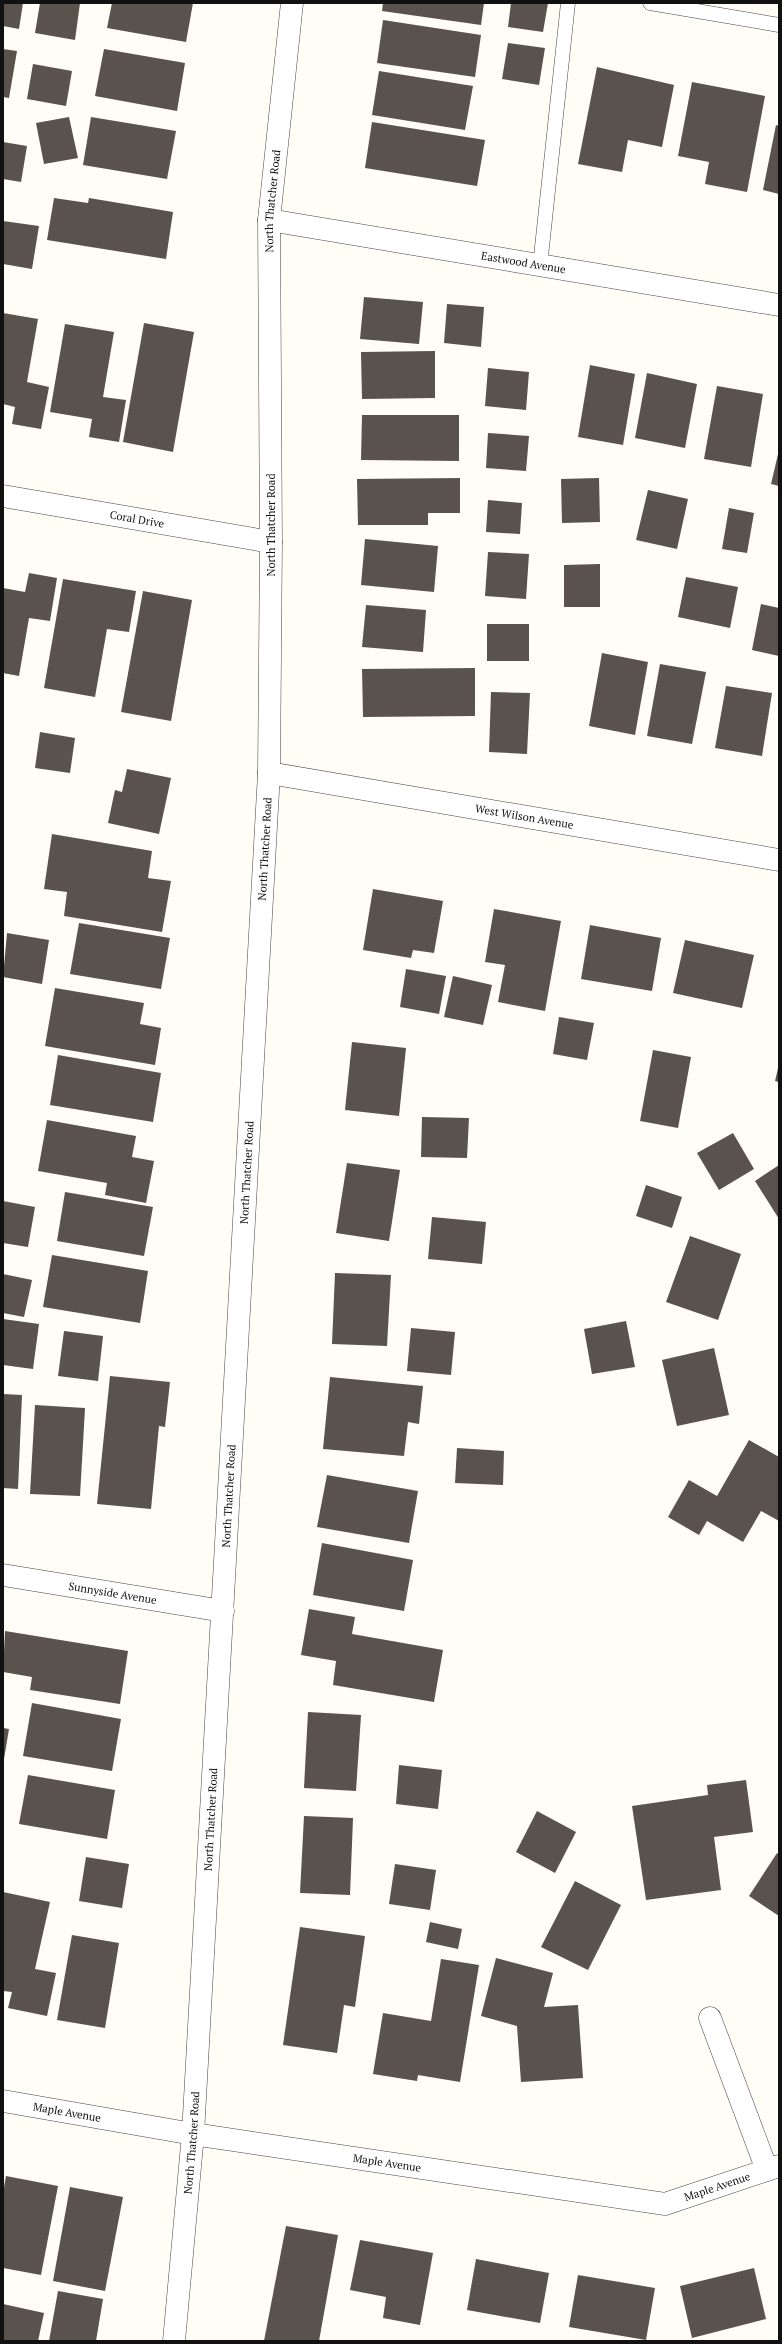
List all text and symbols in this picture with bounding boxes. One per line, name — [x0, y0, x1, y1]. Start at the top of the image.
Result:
street label: North Thatcher Road — [262, 149, 283, 253]
street label: Eastwood Avenue — [480, 248, 567, 276]
street label: North Thatcher Road — [264, 473, 278, 577]
street label: Coral Drive — [109, 507, 166, 531]
street label: North Thatcher Road — [255, 797, 275, 901]
street label: West Wilson Avenue — [474, 801, 575, 832]
street label: North Thatcher Road — [237, 1120, 257, 1224]
street label: North Thatcher Road — [219, 1444, 239, 1548]
street label: Sunnyside Avenue — [67, 1579, 158, 1607]
street label: North Thatcher Road — [201, 1767, 220, 1871]
street label: North Thatcher Road — [181, 2091, 202, 2195]
street label: Maple Avenue — [32, 2099, 103, 2125]
street label: Maple Avenue — [352, 2151, 423, 2175]
street label: Maple Avenue — [682, 2169, 752, 2204]

